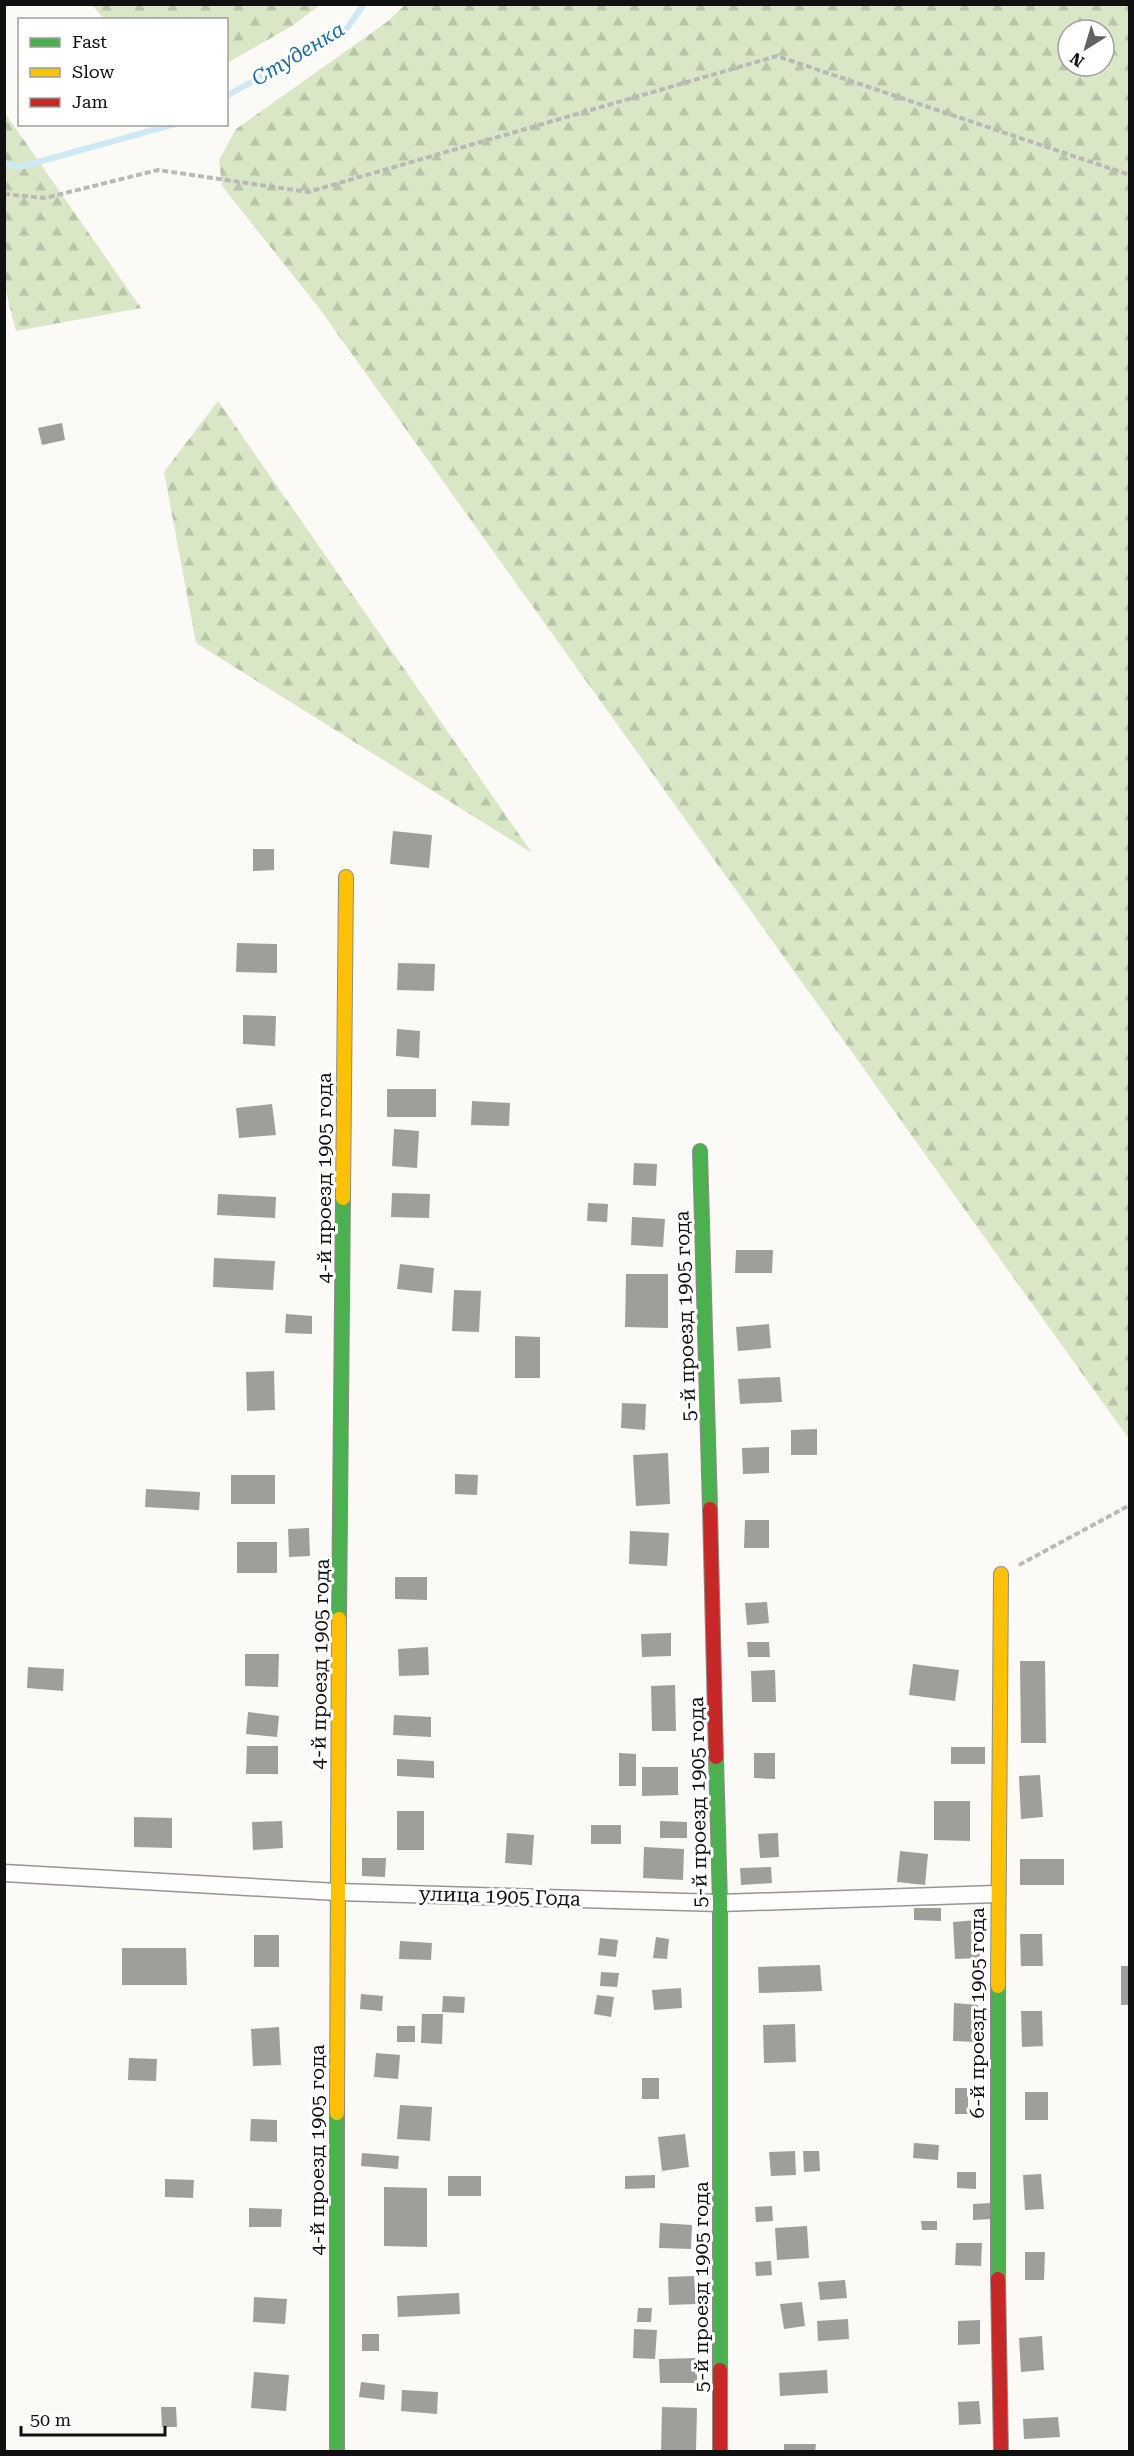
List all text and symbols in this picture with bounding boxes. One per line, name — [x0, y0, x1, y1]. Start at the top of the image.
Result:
water label: Студенка — [247, 17, 349, 91]
legend — [18, 18, 228, 126]
north arrow — [1056, 18, 1116, 78]
text: Fast — [72, 31, 107, 52]
text: N — [1067, 48, 1088, 71]
text: Slow — [72, 61, 114, 82]
text: Jam — [72, 91, 108, 112]
street label: 4-й проезд 1905 года — [312, 1072, 336, 1284]
street label: 5-й проезд 1905 года — [669, 1210, 701, 1422]
street label: 4-й проезд 1905 года — [306, 1558, 334, 1770]
street label: 5-й проезд 1905 года — [684, 1696, 712, 1908]
street label: улица 1905 Года — [419, 1881, 582, 1911]
street label: 6-й проезд 1905 года — [965, 1907, 989, 2119]
street label: 4-й проезд 1905 года — [305, 2044, 329, 2256]
street label: 5-й проезд 1905 года — [689, 2181, 713, 2393]
scale bar — [21, 2399, 165, 2437]
text: 50 m — [30, 2409, 71, 2430]

